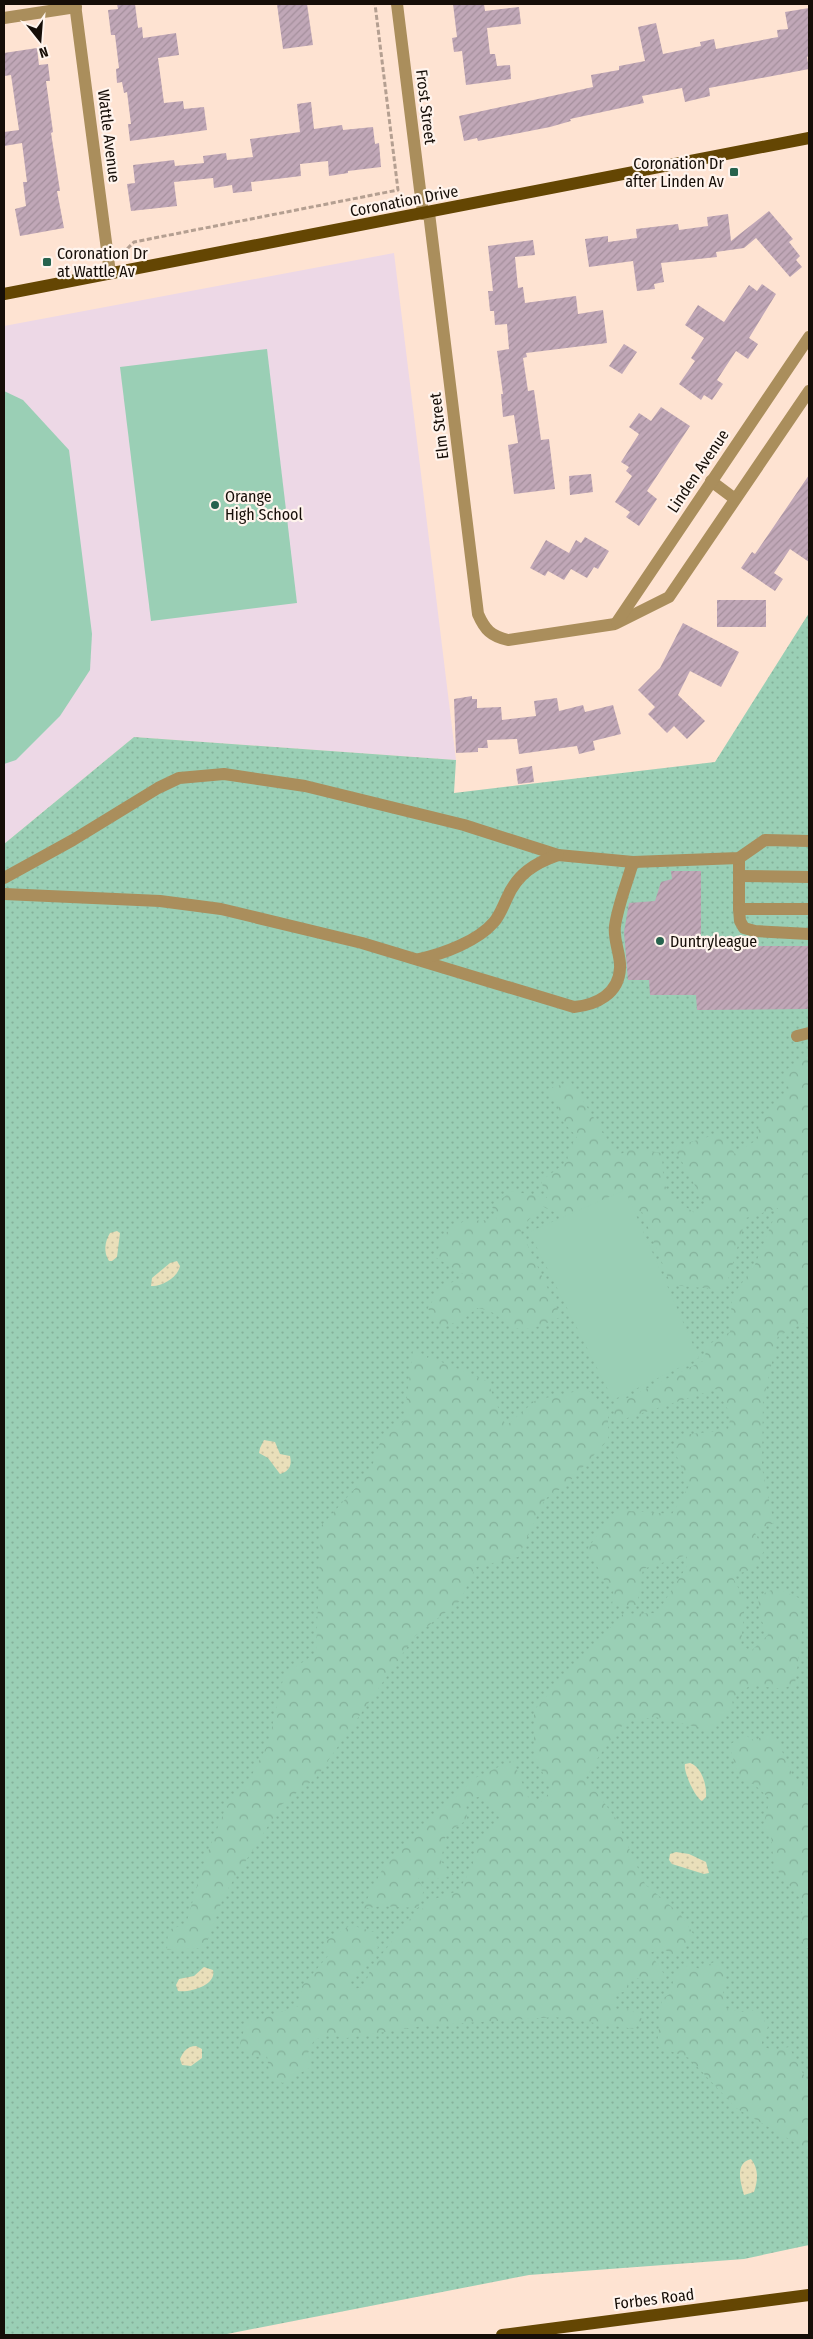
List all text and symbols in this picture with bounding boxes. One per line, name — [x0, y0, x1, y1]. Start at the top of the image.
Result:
north arrow — [15, 15, 65, 65]
text: N — [37, 43, 50, 61]
street label: Frost Street — [412, 69, 440, 146]
street label: Wattle Avenue — [94, 88, 124, 184]
place label: Coronation Dr after Linden Av — [625, 154, 724, 191]
marker: Coronation Dr after Linden Av — [728, 166, 740, 178]
street label: Coronation Drive — [348, 181, 460, 221]
place label: Coronation Dr at Wattle Av — [57, 244, 148, 281]
marker: Coronation Dr at Wattle Av — [41, 256, 53, 268]
street label: Elm Street — [425, 391, 453, 460]
street label: Linden Avenue — [663, 426, 733, 516]
place label: Orange High School — [225, 487, 303, 524]
marker: Orange High School — [209, 499, 221, 511]
place label: Duntryleague — [670, 932, 757, 951]
marker: Duntryleague — [654, 935, 666, 947]
street label: Forbes Road — [613, 2285, 695, 2313]

